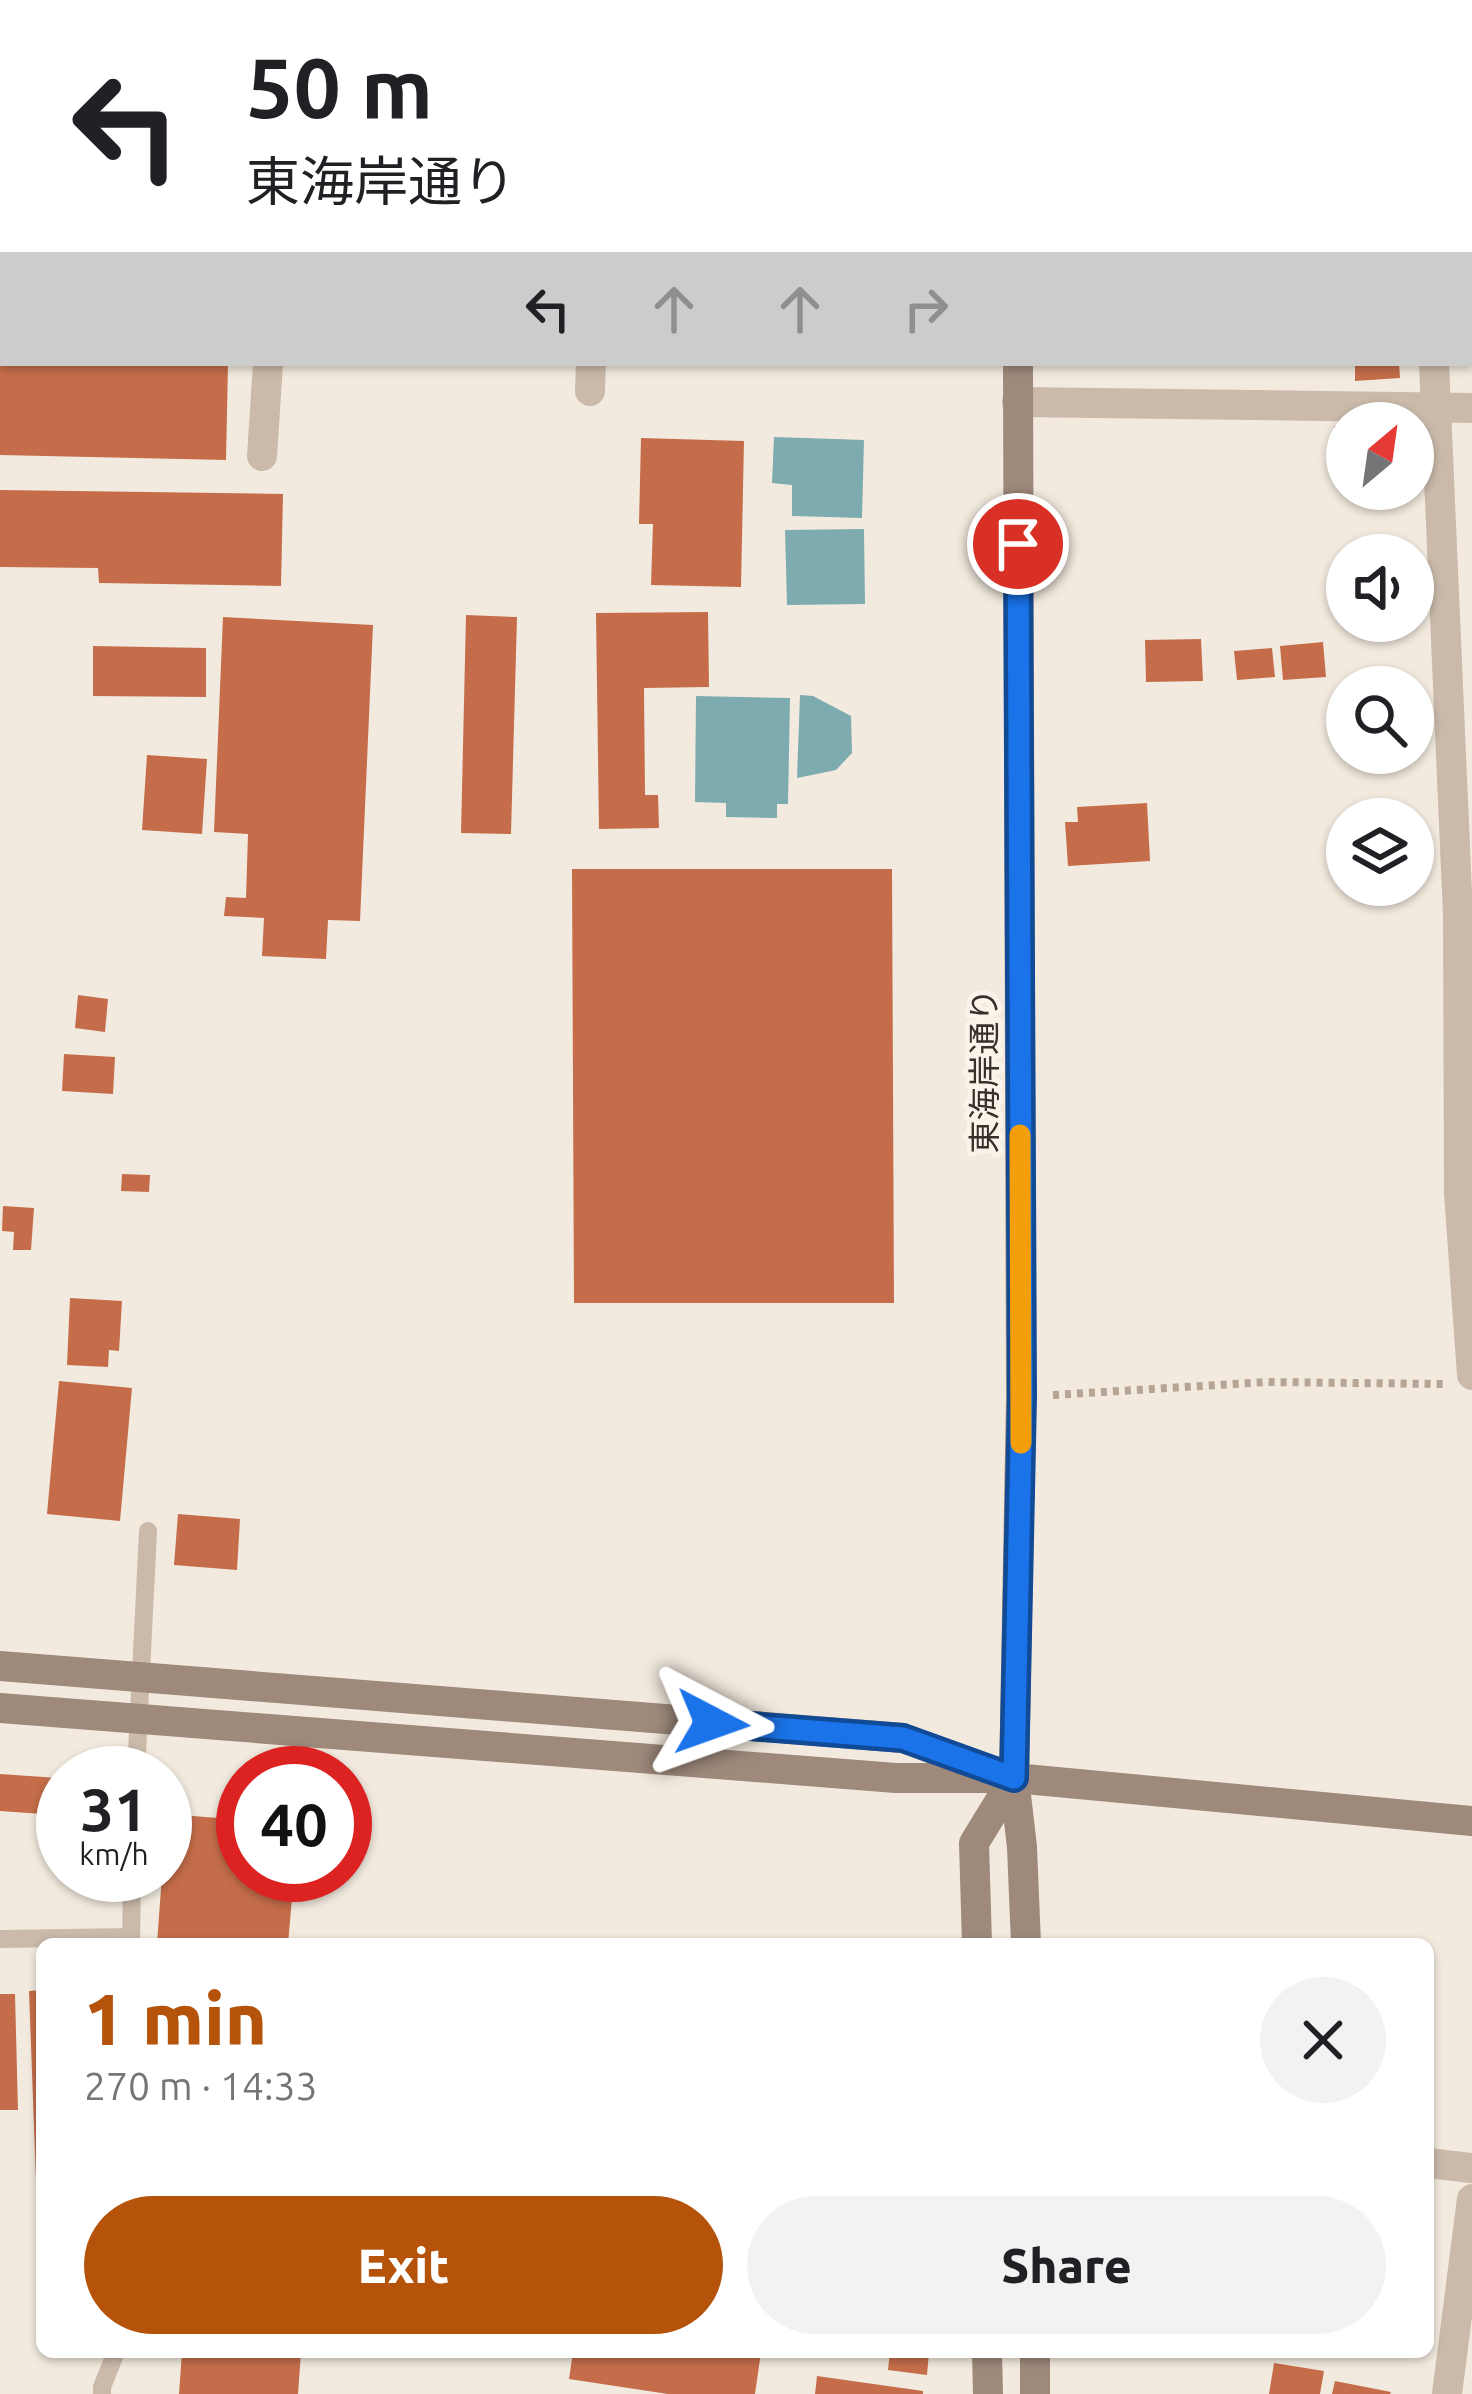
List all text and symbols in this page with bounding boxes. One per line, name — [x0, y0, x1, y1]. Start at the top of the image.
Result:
text: 50 m — [246, 40, 433, 134]
icon: left — [48, 48, 204, 204]
text: 東海岸通り — [246, 151, 516, 211]
icon: left — [515, 276, 581, 342]
icon: ahead — [641, 276, 707, 342]
icon: ahead — [767, 276, 833, 342]
icon: right — [893, 276, 959, 342]
north arrow — [1326, 402, 1434, 510]
map controls — [1326, 402, 1434, 906]
pin — [967, 493, 1069, 595]
icon: arrive — [985, 511, 1051, 577]
button: sound — [1326, 534, 1434, 642]
button: search — [1326, 666, 1434, 774]
button: layers — [1326, 798, 1434, 906]
street label: 東海岸通り — [965, 989, 1002, 1154]
position arrow — [649, 1660, 775, 1786]
speed limit sign: 40 — [216, 1746, 372, 1902]
text: 31 — [80, 1775, 148, 1842]
text: km/h — [79, 1837, 149, 1871]
button: close — [1260, 1977, 1386, 2103]
text: 1 min — [84, 1978, 267, 2059]
text: 270 m · 14:33 — [84, 2064, 318, 2107]
button: Exit — [84, 2196, 723, 2334]
button: Share — [747, 2196, 1386, 2334]

